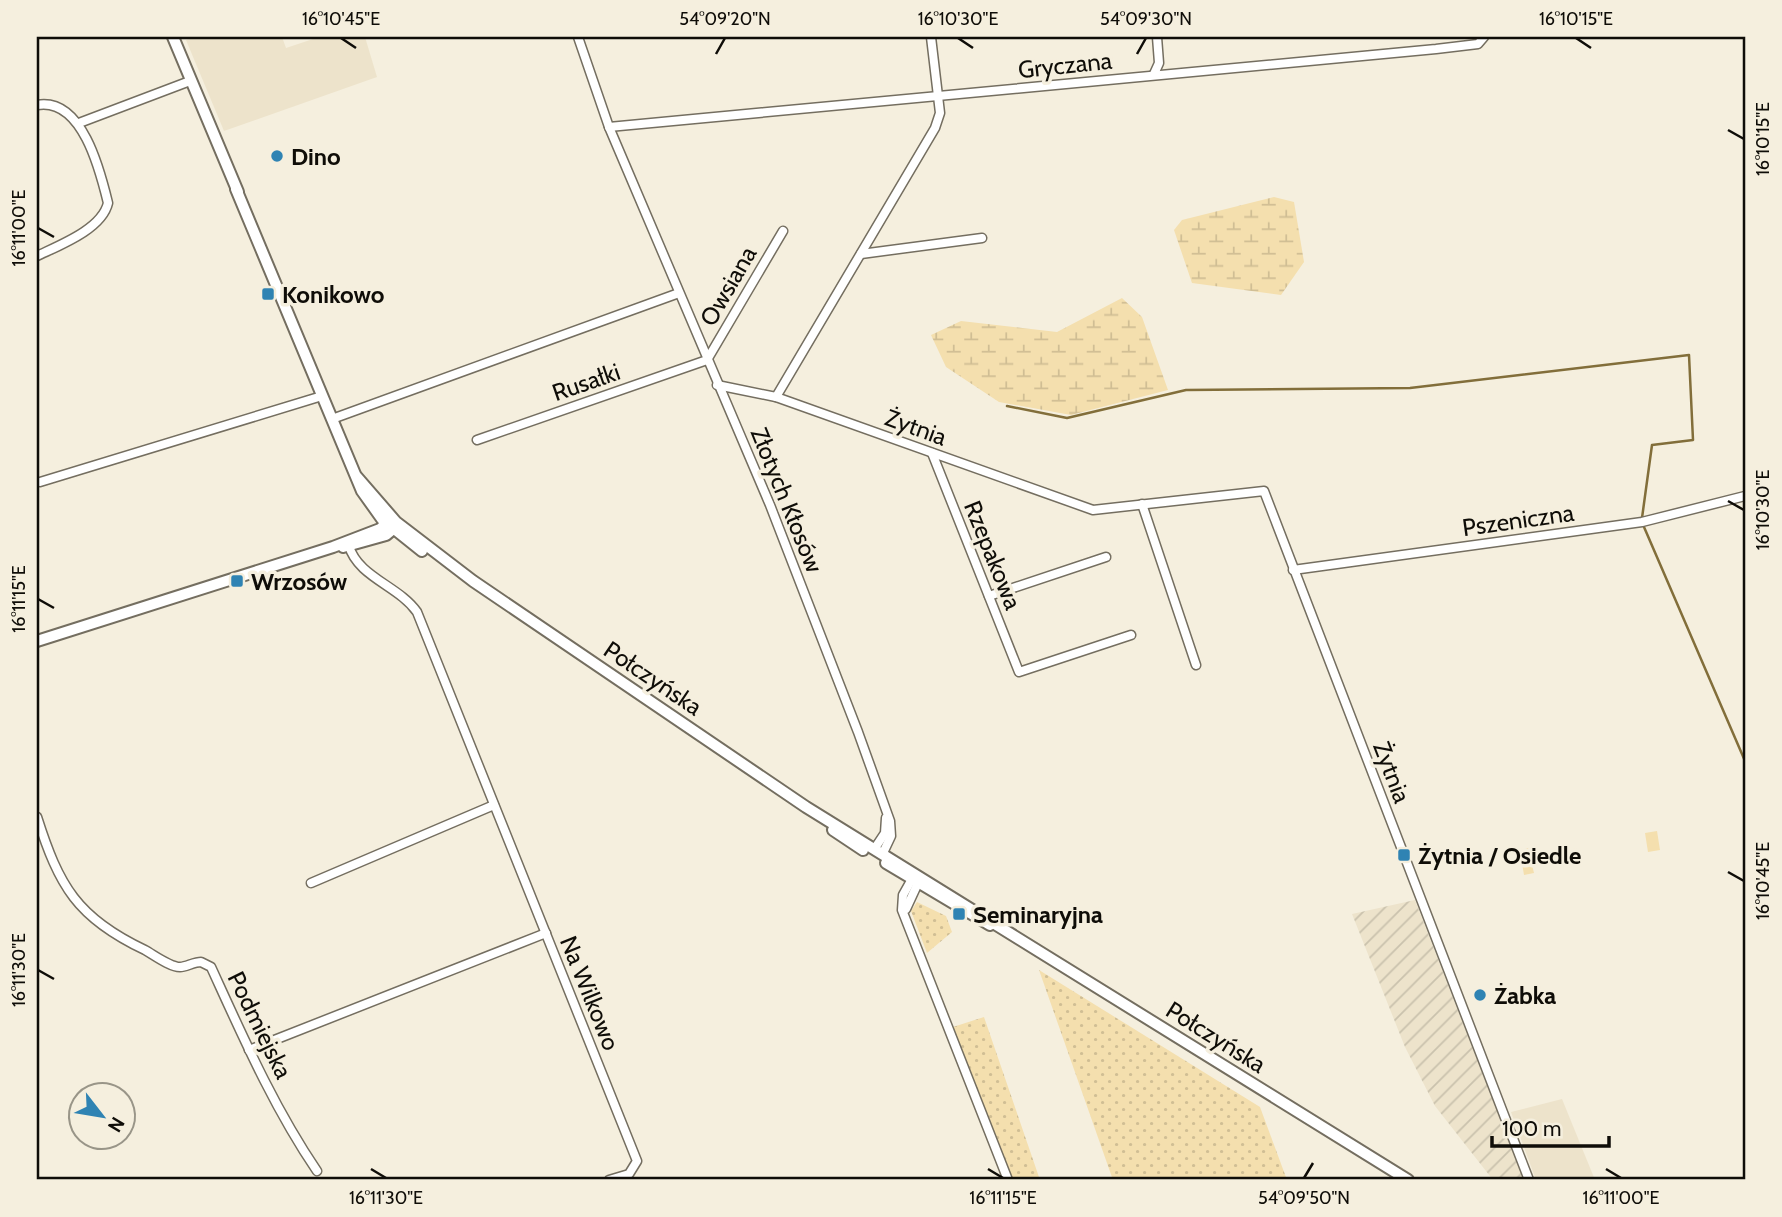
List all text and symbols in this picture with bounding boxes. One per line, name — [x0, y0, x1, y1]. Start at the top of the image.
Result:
text: 16°10'45"E — [302, 8, 380, 30]
text: 54°09'20"N — [679, 8, 771, 30]
text: 16°10'30"E — [918, 8, 998, 30]
text: 54°09'30"N — [1100, 8, 1192, 30]
text: 16°10'15"E — [1539, 8, 1613, 30]
street label: Gryczana — [1017, 46, 1114, 84]
text: 16°10'15"E — [1752, 102, 1774, 176]
place label: Dino — [291, 142, 341, 171]
marker: Dino — [269, 148, 285, 164]
text: 16°11'00"E — [8, 190, 30, 266]
street label: Owsiana — [694, 241, 763, 331]
place label: Konikowo — [282, 280, 385, 309]
marker: Konikowo — [260, 286, 276, 302]
street label: Rusałki — [548, 357, 624, 407]
street label: Żytnia — [881, 403, 951, 452]
street label: Złotych Kłosów — [745, 423, 830, 577]
text: 16°10'30"E — [1752, 470, 1774, 550]
street label: Rzepakowa — [958, 496, 1028, 614]
street label: Pszeniczna — [1460, 498, 1576, 542]
text: 16°11'15"E — [8, 565, 30, 633]
place label: Wrzosów — [251, 567, 348, 596]
marker: Wrzosów — [229, 573, 245, 589]
street label: Połczyńska — [598, 635, 708, 722]
street label: Żytnia — [1367, 737, 1417, 807]
place label: Żytnia / Osiedle — [1418, 841, 1581, 870]
text: 16°10'45"E — [1752, 842, 1774, 920]
marker: Żytnia / Osiedle — [1396, 847, 1412, 863]
place label: Seminaryjna — [973, 900, 1103, 929]
marker: Seminaryjna — [951, 906, 967, 922]
street label: Na Wilkowo — [554, 932, 626, 1054]
text: 16°11'30"E — [8, 933, 30, 1007]
street label: Podmiejska — [222, 967, 299, 1084]
place label: Żabka — [1494, 981, 1556, 1010]
marker: Żabka — [1472, 987, 1488, 1003]
street label: Połczyńska — [1161, 995, 1272, 1079]
north arrow — [66, 1080, 136, 1150]
scale bar — [1492, 1105, 1609, 1149]
text: N — [103, 1113, 129, 1136]
text: 100 m — [1502, 1116, 1561, 1141]
text: 16°11'30"E — [349, 1187, 423, 1209]
text: 16°11'15"E — [969, 1187, 1037, 1209]
text: 54°09'50"N — [1258, 1187, 1350, 1209]
text: 16°11'00"E — [1583, 1187, 1659, 1209]

